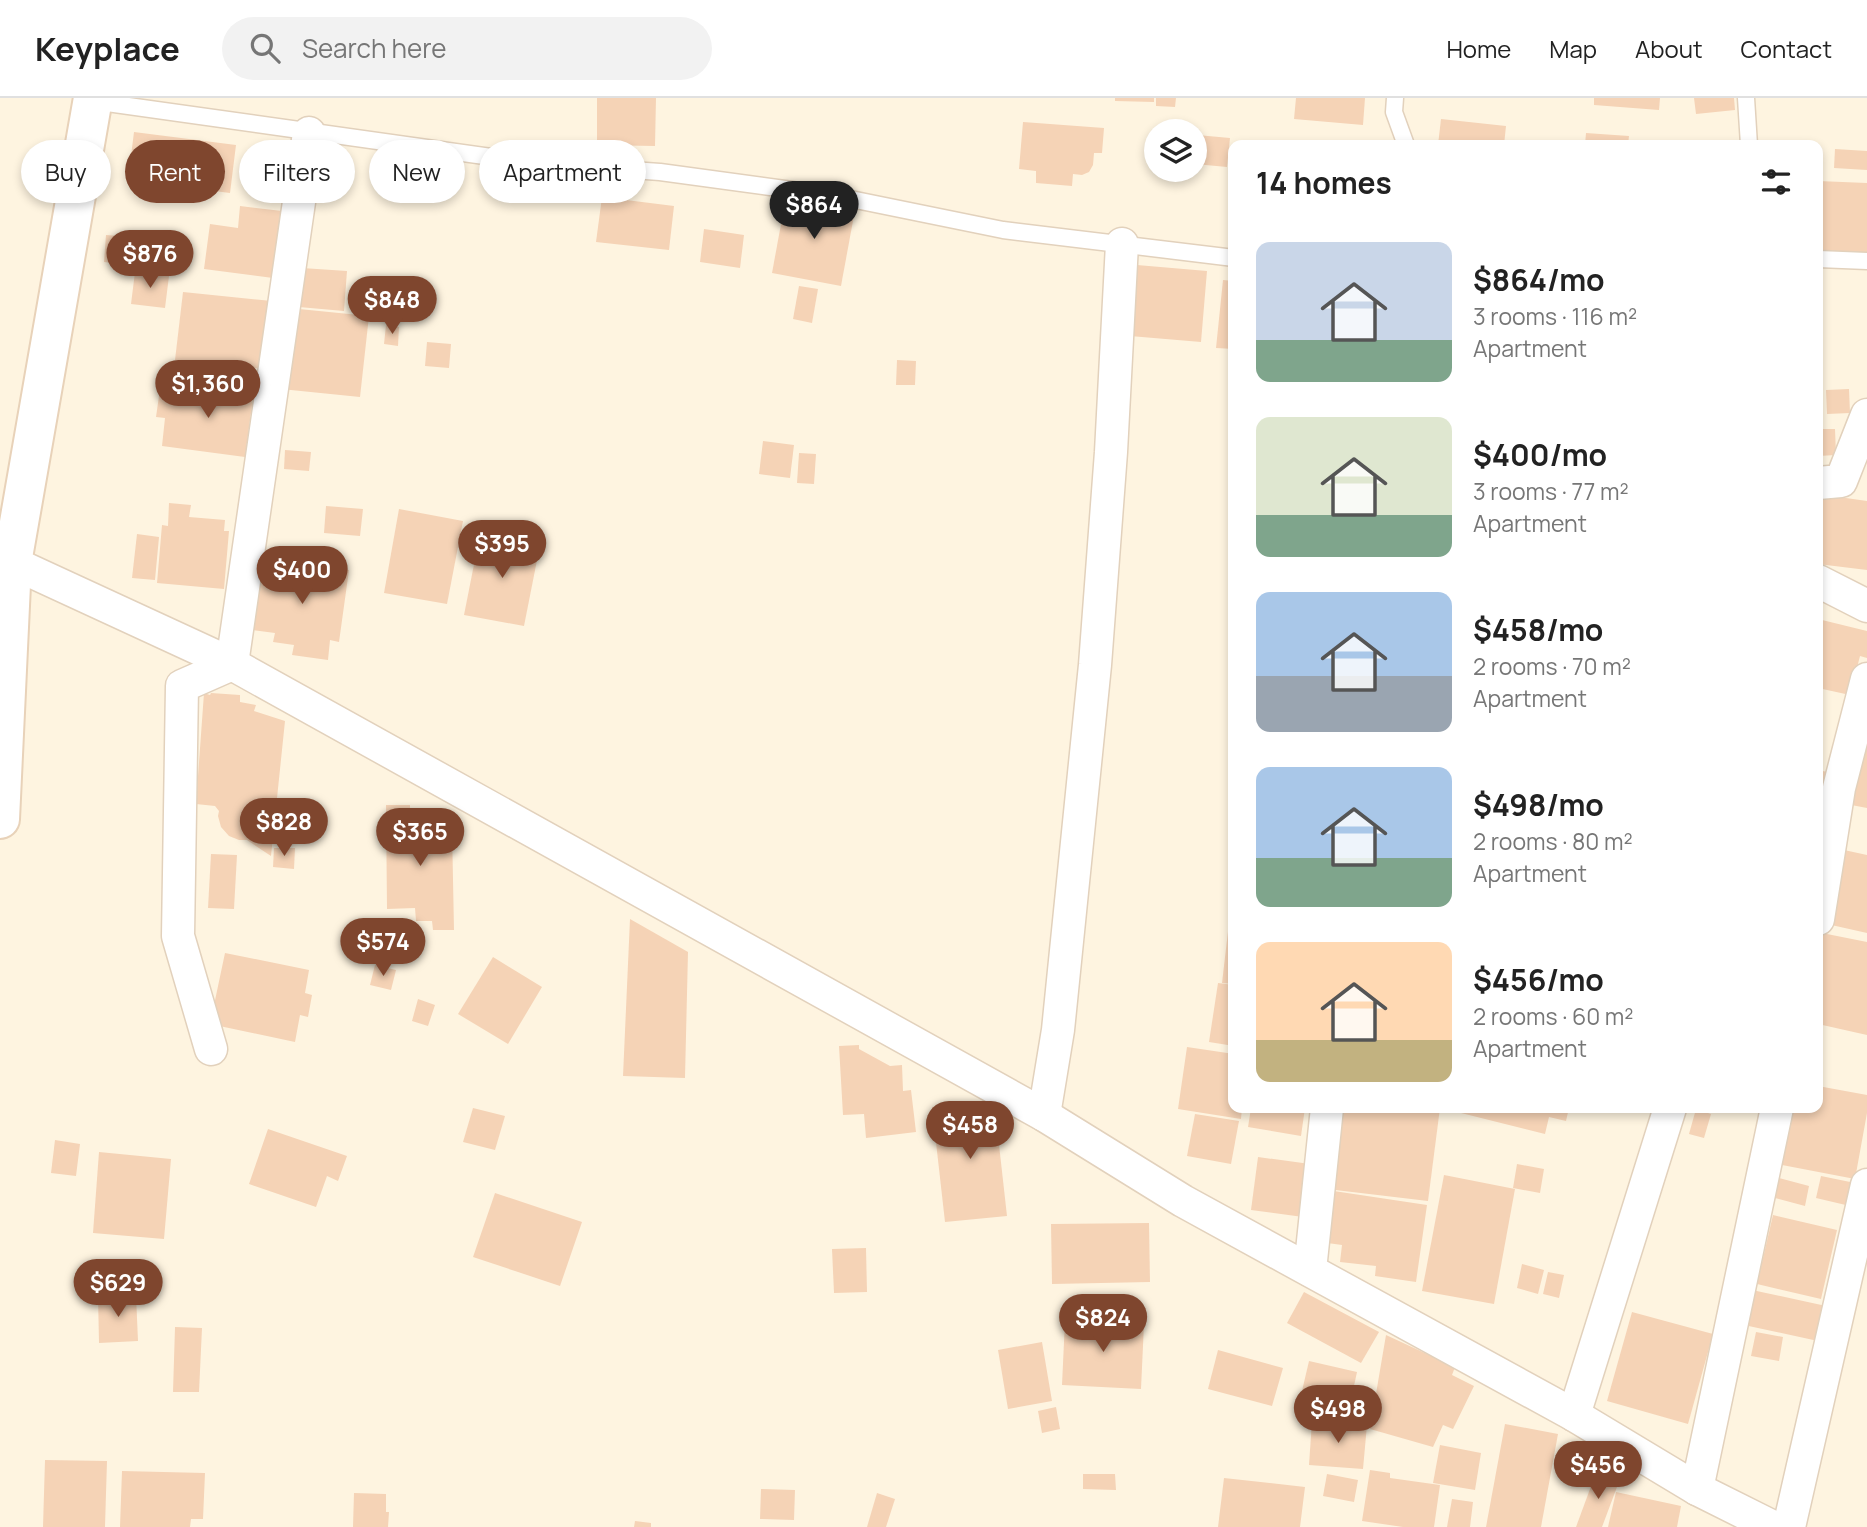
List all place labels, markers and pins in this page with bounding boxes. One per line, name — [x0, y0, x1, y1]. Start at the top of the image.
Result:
pin: $864 — [773, 181, 855, 241]
pin: $876 — [109, 230, 191, 290]
pin: $848 — [351, 276, 433, 336]
pin: $1,360 — [151, 360, 265, 420]
pin: $395 — [461, 520, 543, 580]
pin: $400 — [261, 546, 343, 606]
pin: $828 — [243, 798, 325, 858]
pin: $365 — [379, 808, 461, 868]
pin: $574 — [342, 918, 424, 978]
pin: $458 — [929, 1102, 1011, 1161]
pin: $629 — [77, 1260, 159, 1319]
pin: $824 — [1062, 1294, 1144, 1354]
pin: $498 — [1297, 1386, 1379, 1445]
pin: $456 — [1557, 1442, 1639, 1501]

